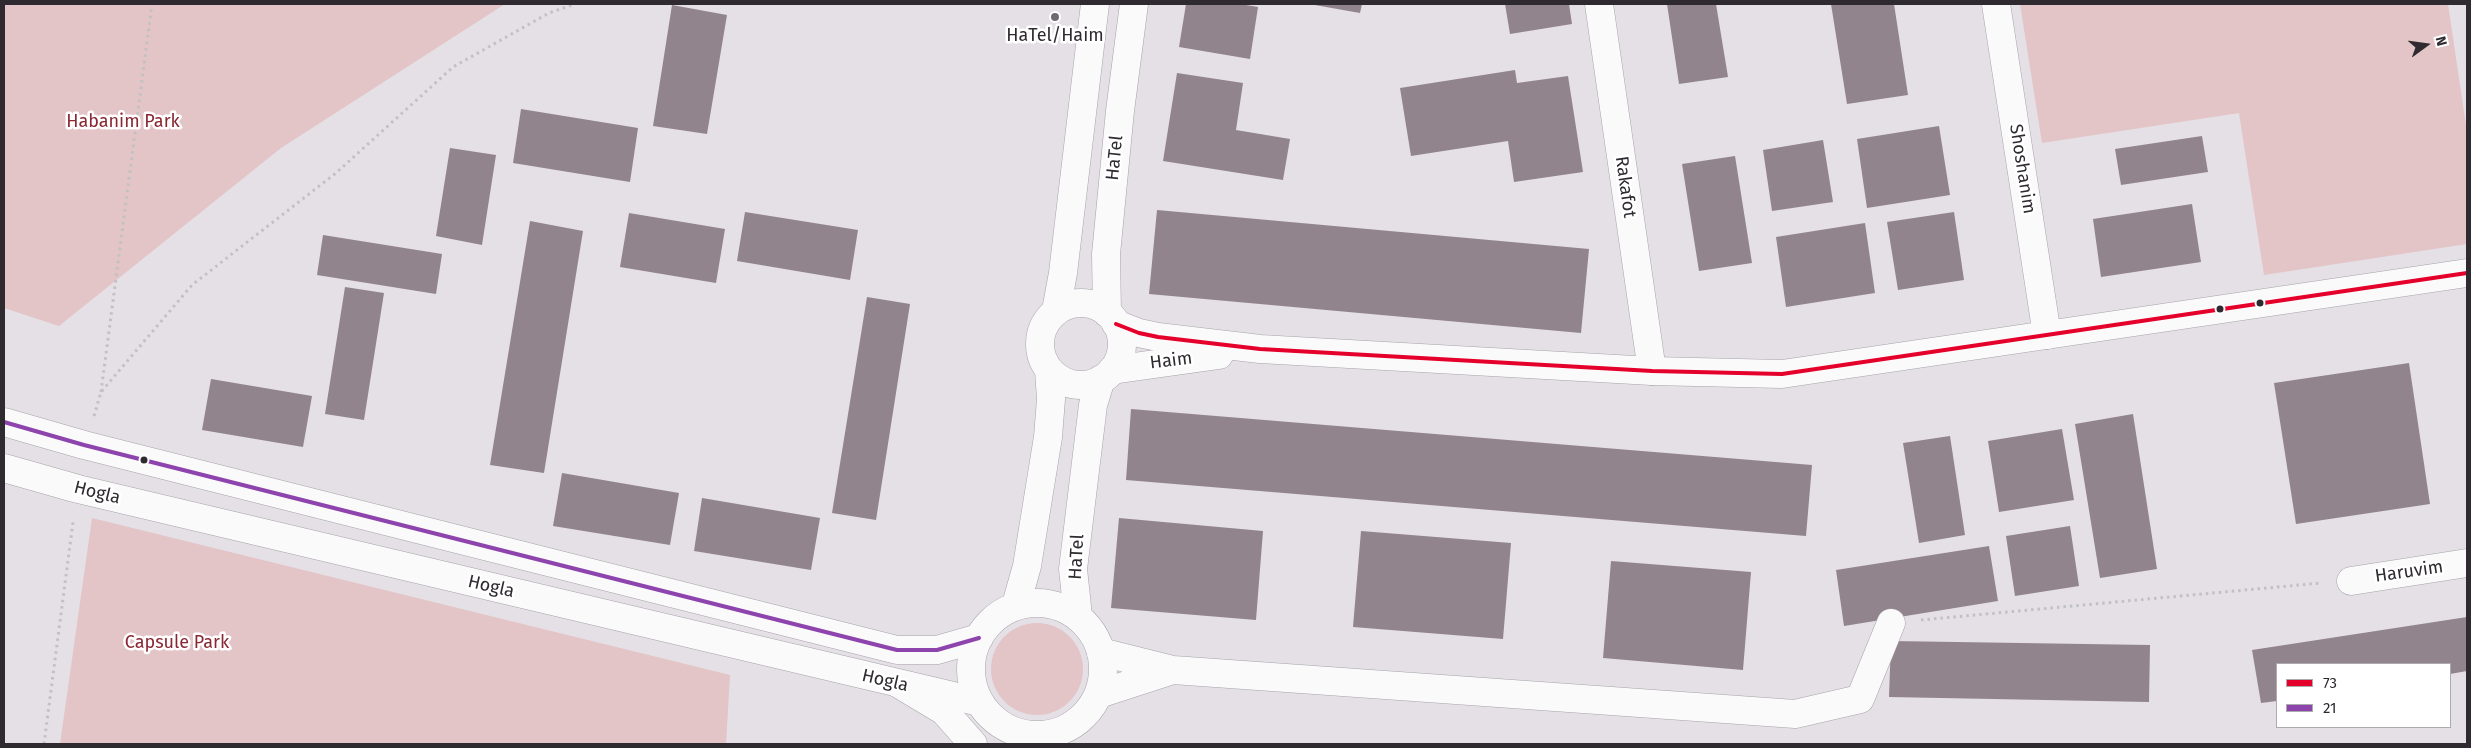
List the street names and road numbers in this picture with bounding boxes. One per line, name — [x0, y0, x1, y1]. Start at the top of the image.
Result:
street label: Shoshanim — [2004, 123, 2040, 215]
street label: HaTel — [1102, 134, 1128, 182]
street label: Rakafot — [1610, 155, 1640, 219]
street label: Haim — [1149, 348, 1193, 374]
street label: Hogla — [72, 477, 122, 509]
street label: HaTel — [1065, 534, 1089, 580]
street label: Haruvim — [2373, 557, 2445, 587]
street label: Hogla — [466, 571, 516, 603]
street label: Hogla — [860, 665, 910, 697]

